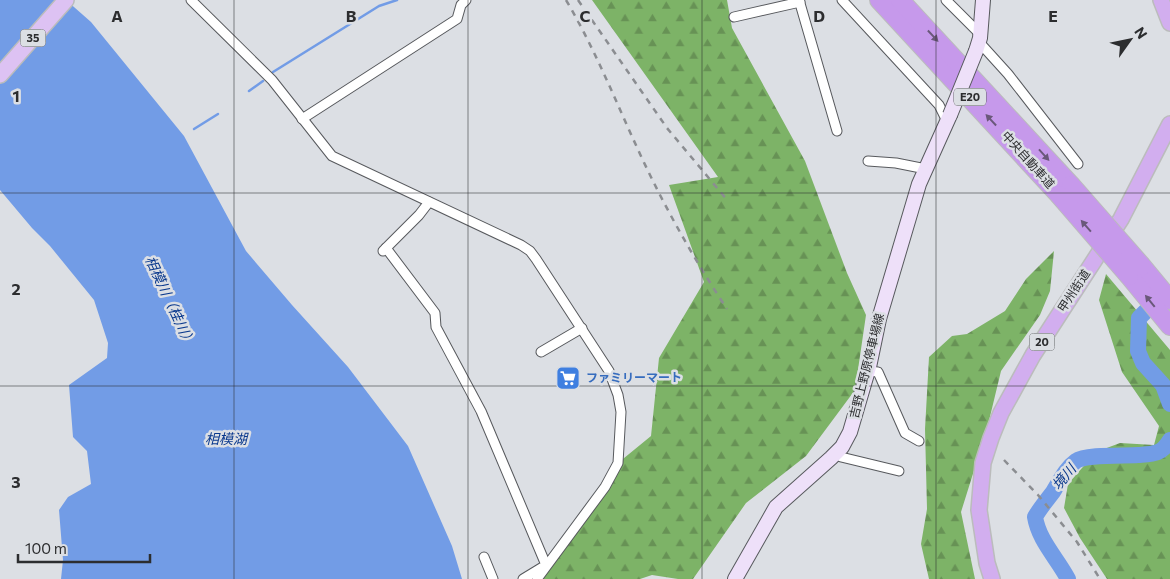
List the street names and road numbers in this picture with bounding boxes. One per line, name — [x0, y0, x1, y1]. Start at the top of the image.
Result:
road number: 35 — [20, 29, 46, 46]
road number: E20 — [954, 88, 986, 105]
street label: 中央自動車道 — [999, 128, 1058, 191]
street label: 甲州街道 — [1054, 267, 1092, 314]
street label: 吉野上野原停車場線 — [846, 312, 886, 420]
road number: 20 — [1030, 334, 1054, 351]

